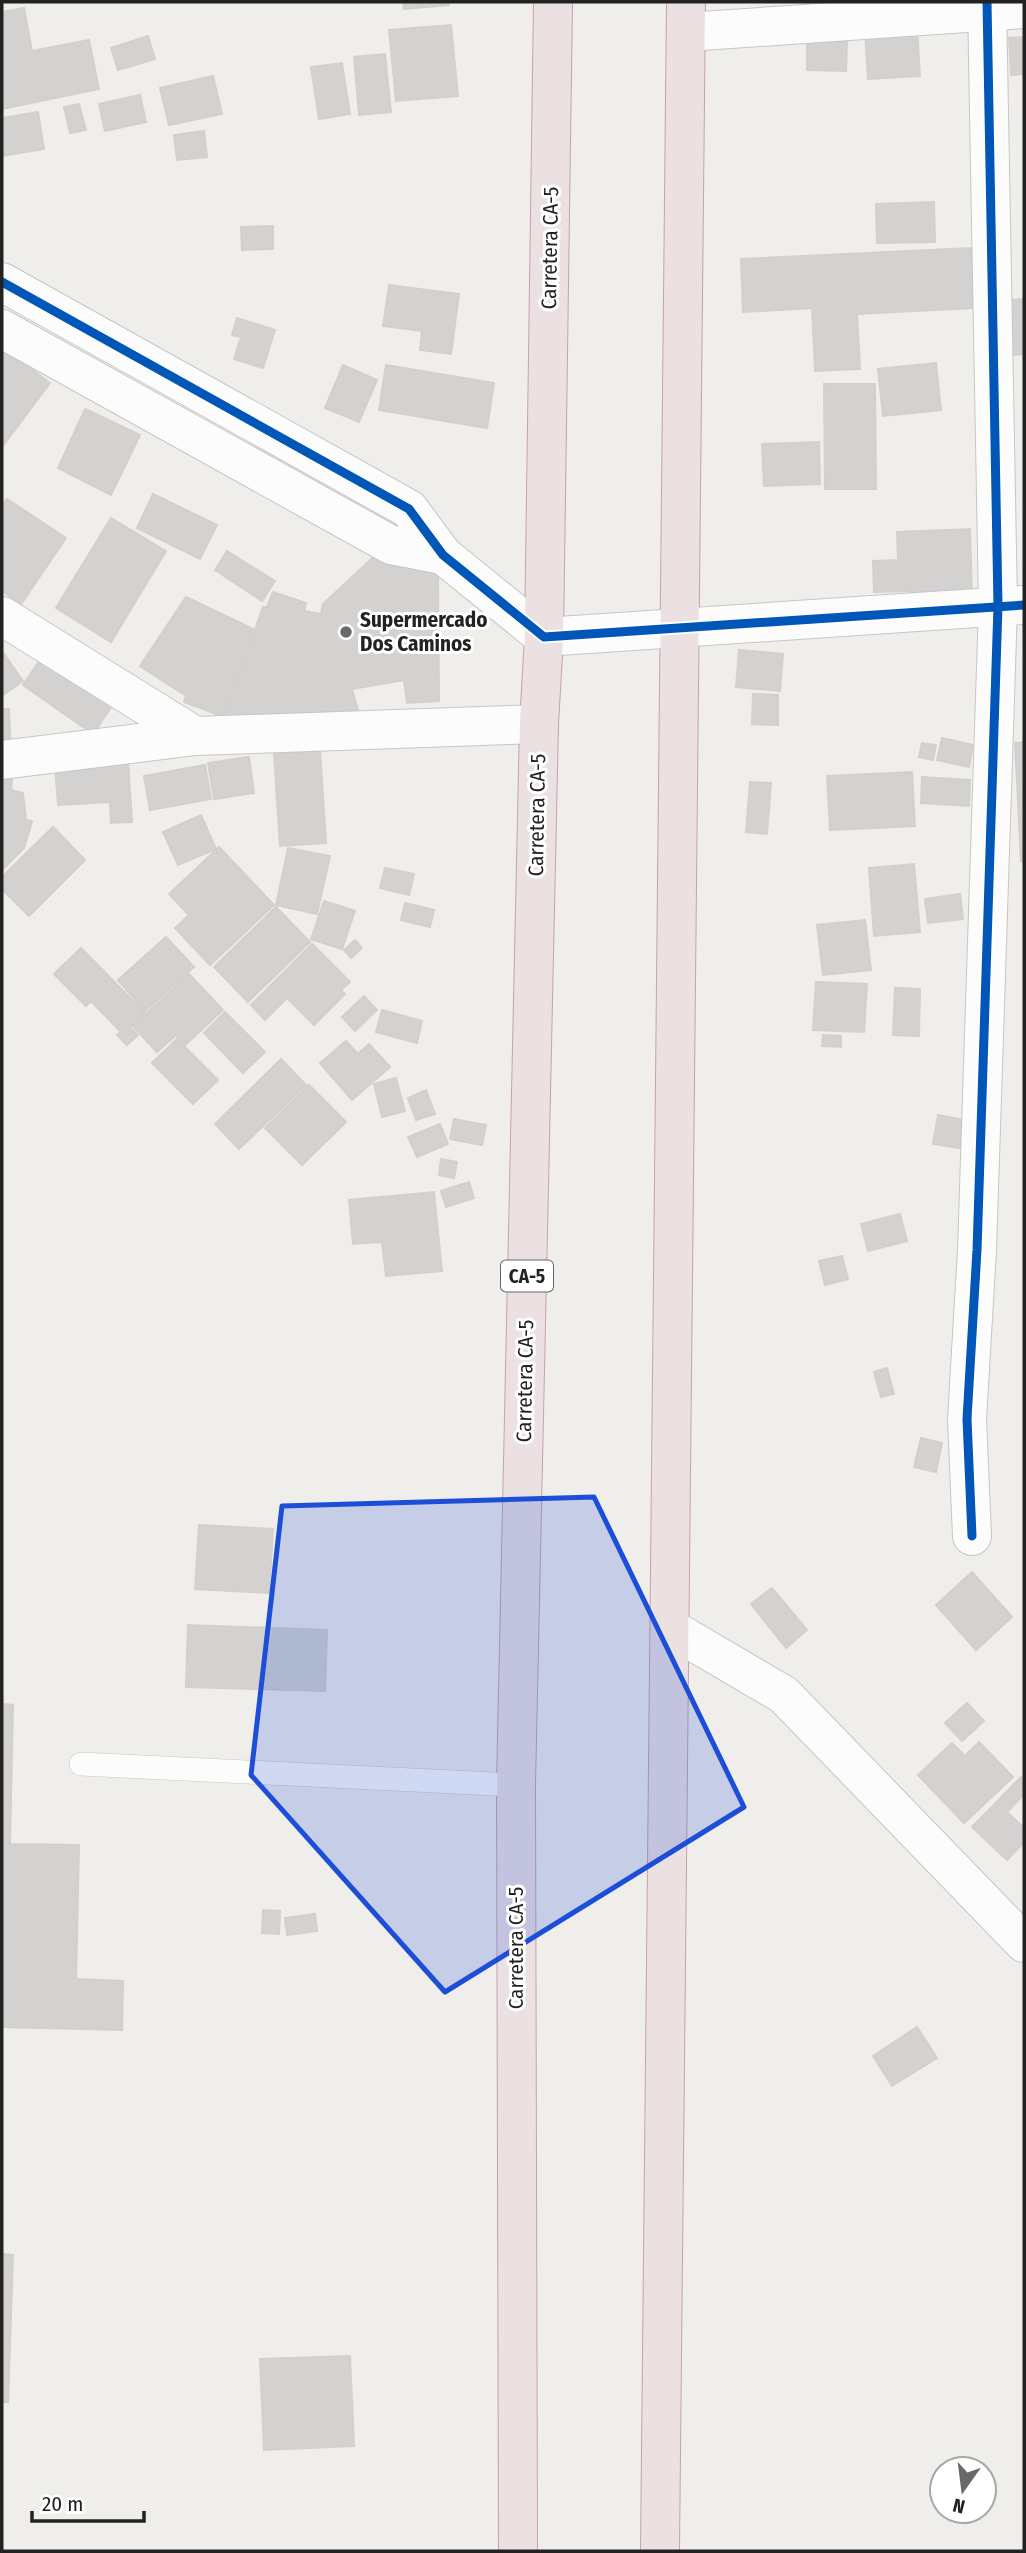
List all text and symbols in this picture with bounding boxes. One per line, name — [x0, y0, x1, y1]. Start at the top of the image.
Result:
street label: Carretera CA-5 — [536, 186, 564, 310]
place label: Supermercado Dos Caminos — [360, 607, 487, 657]
marker: Supermercado Dos Caminos — [338, 624, 354, 640]
street label: Carretera CA-5 — [523, 753, 551, 877]
road number: CA-5 — [501, 1260, 553, 1292]
street label: Carretera CA-5 — [511, 1319, 539, 1443]
street label: Carretera CA-5 — [503, 1887, 529, 2009]
north arrow — [928, 2455, 998, 2525]
scale bar — [32, 2480, 144, 2524]
text: 20 m — [42, 2491, 83, 2517]
text: N — [951, 2493, 967, 2519]

